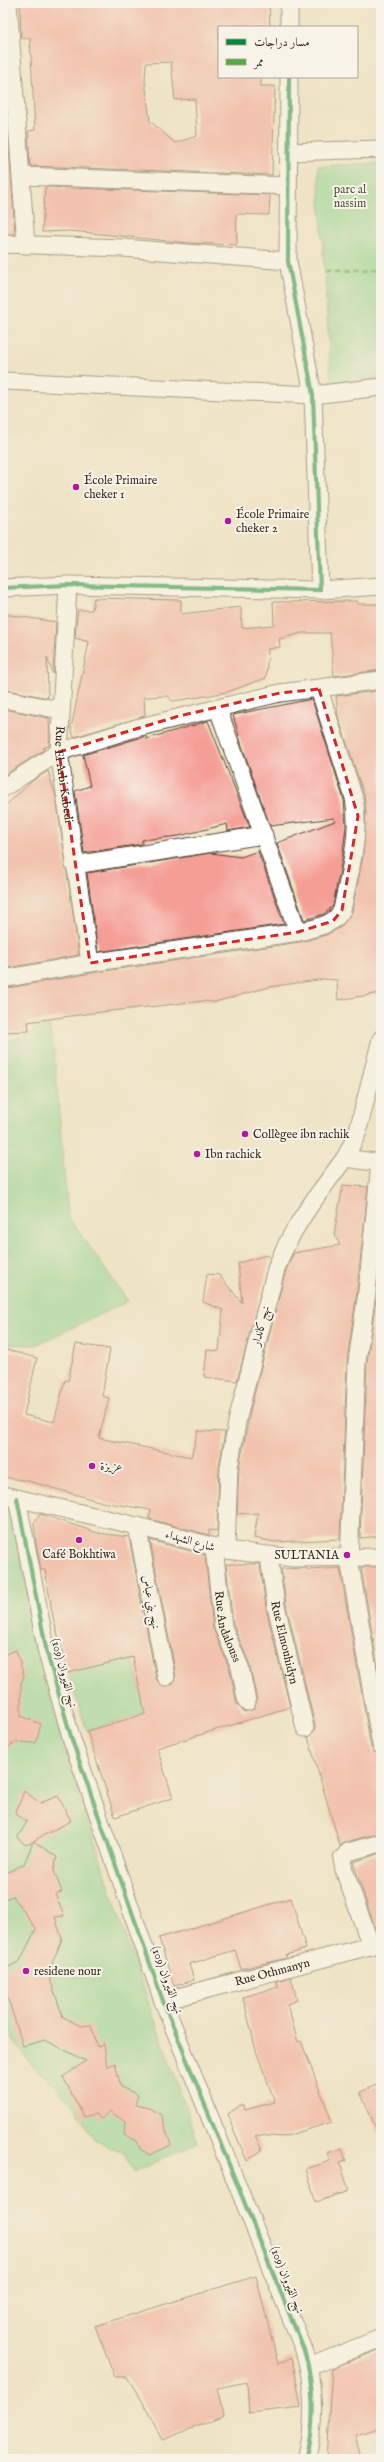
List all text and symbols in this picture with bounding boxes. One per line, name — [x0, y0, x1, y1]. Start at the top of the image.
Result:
legend — [218, 26, 358, 78]
text: مسار دراجات — [254, 35, 310, 50]
text: ممر — [252, 55, 264, 70]
park label: parc al nassim — [334, 182, 367, 211]
place label: École Primaire cheker 1 — [84, 472, 158, 502]
marker: École Primaire cheker 1 — [71, 482, 81, 492]
place label: École Primaire cheker 2 — [236, 506, 310, 536]
marker: École Primaire cheker 2 — [223, 516, 233, 526]
street label: Rue El Arbi Kabedi — [51, 725, 77, 824]
place label: Collègee ibn rachik — [253, 1127, 350, 1142]
marker: Collègee ibn rachik — [240, 1129, 250, 1139]
place label: Ibn rachick — [205, 1147, 262, 1162]
marker: Ibn rachick — [192, 1149, 202, 1159]
street label: نهج كاندار — [248, 1304, 276, 1350]
place label: عزيزة — [100, 1459, 123, 1475]
marker: عزيزة — [87, 1461, 97, 1471]
street label: شارع الشهداء — [163, 1527, 217, 1558]
marker: Café Bokhtiwa — [74, 1535, 84, 1545]
place label: Café Bokhtiwa — [42, 1547, 117, 1562]
place label: SULTANIA — [274, 1548, 340, 1563]
marker: SULTANIA — [342, 1550, 352, 1560]
street label: نهج بني عباس — [136, 1574, 163, 1631]
street label: Rue Andalouss — [211, 1590, 245, 1664]
street label: Rue Elmouhidyn — [268, 1600, 302, 1686]
street label: نهج القيروان (109) — [45, 1637, 80, 1710]
street label: نهج القيروان (109) — [145, 1944, 186, 2017]
street label: Rue Othmanyn — [233, 1955, 312, 1989]
place label: residene nour — [34, 1964, 102, 1979]
marker: residene nour — [21, 1966, 31, 1976]
street label: نهج القيروان (109) — [264, 2244, 307, 2317]

